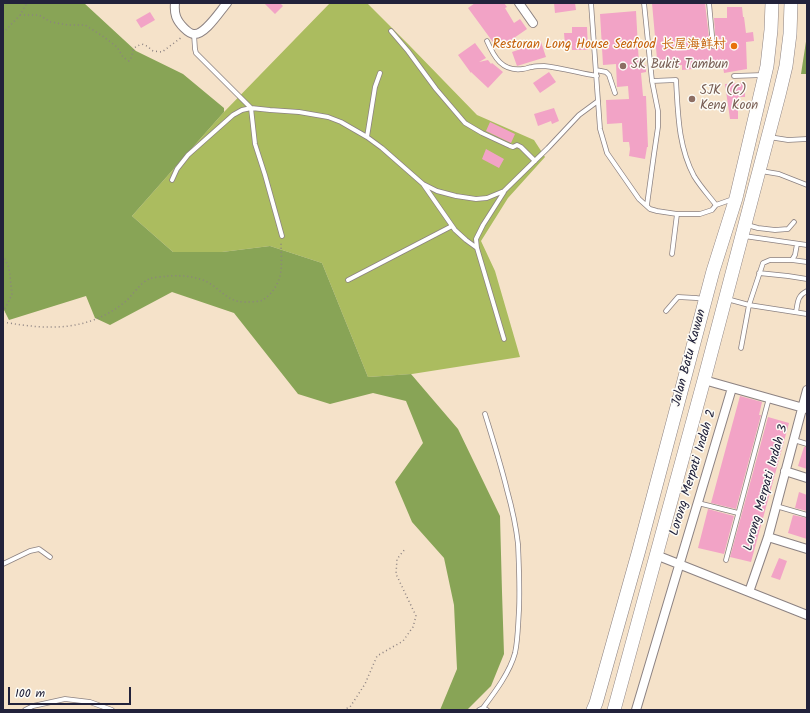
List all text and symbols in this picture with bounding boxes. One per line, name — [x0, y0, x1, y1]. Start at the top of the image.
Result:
place label: Restoran Long House Seafood 长屋海鲜村 — [493, 38, 726, 54]
marker: Restoran Long House Seafood 长屋海鲜村 — [729, 41, 739, 51]
place label: SK Bukit Tambun — [631, 58, 728, 74]
marker: SK Bukit Tambun — [618, 61, 628, 71]
place label: SJK (C) Keng Koon — [700, 84, 758, 115]
marker: SJK (C) Keng Koon — [687, 94, 697, 104]
street label: Jalan Batu Kawan — [670, 308, 710, 408]
street label: Lorong Merpati Indah 2 — [667, 408, 721, 538]
street label: Lorong Merpati Indah 3 — [741, 423, 793, 553]
scale bar — [10, 679, 133, 705]
text: 100 m — [15, 684, 45, 703]

